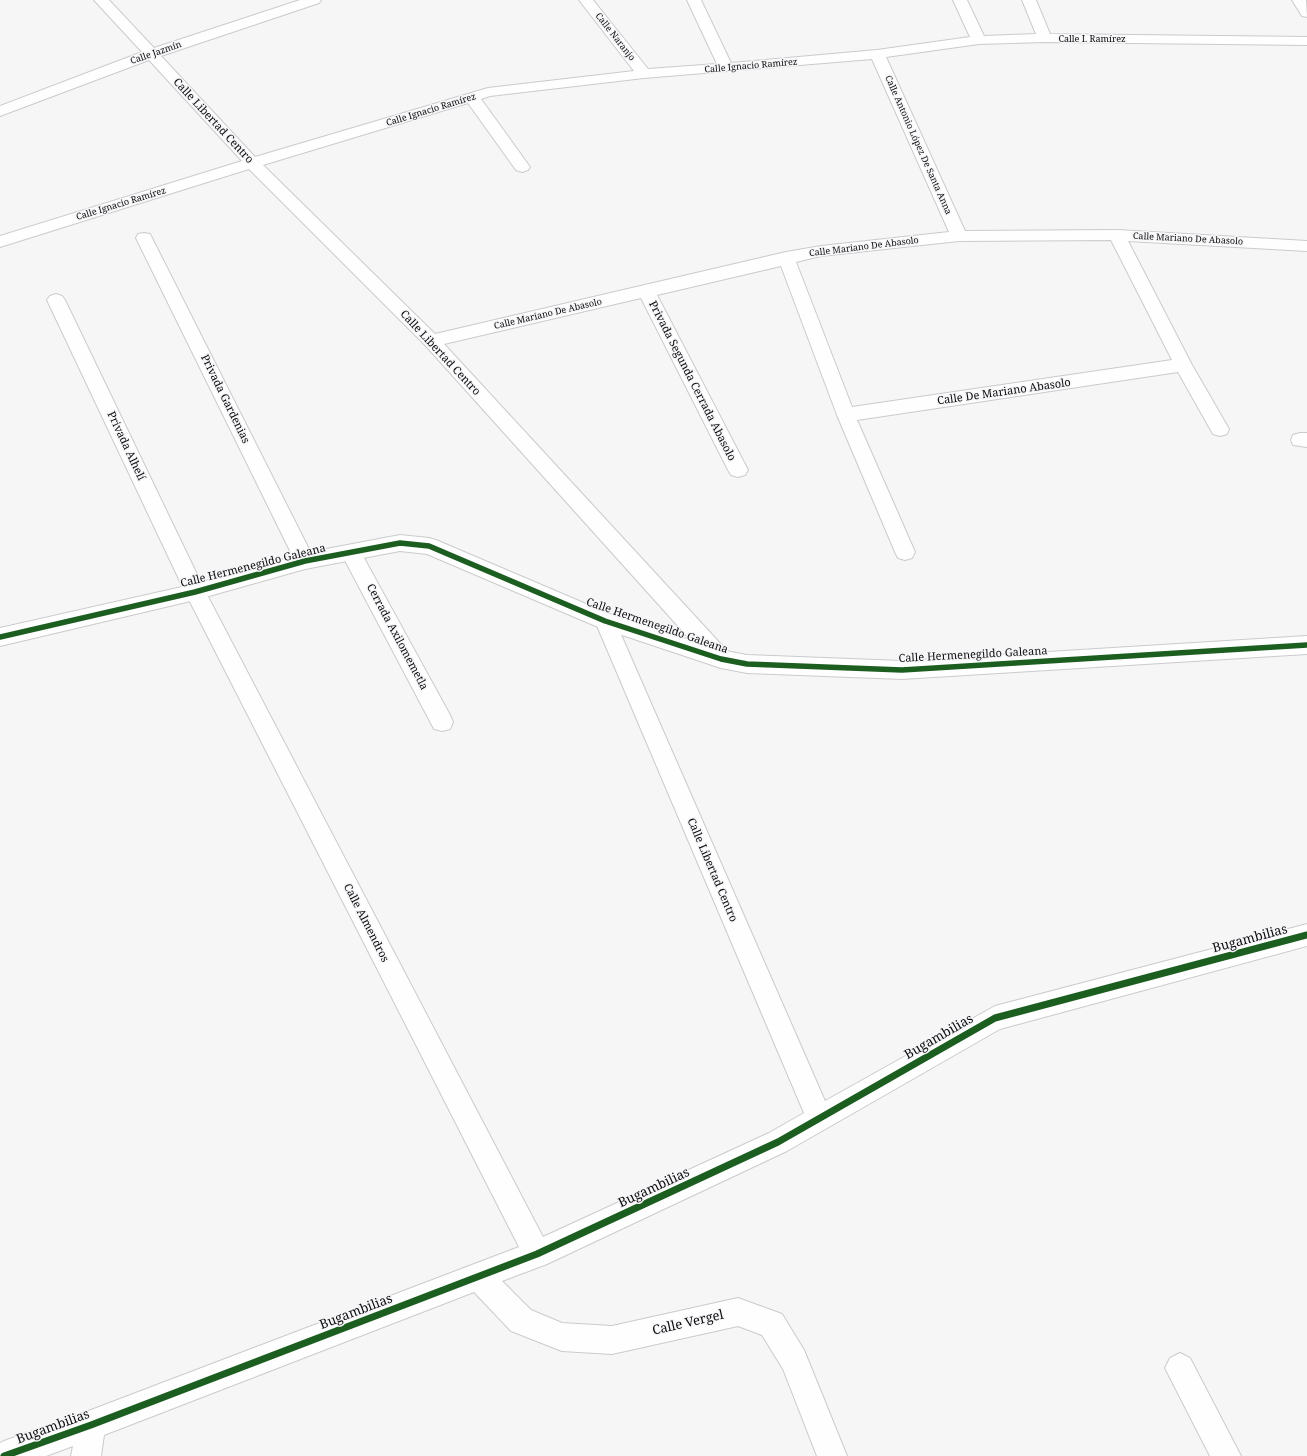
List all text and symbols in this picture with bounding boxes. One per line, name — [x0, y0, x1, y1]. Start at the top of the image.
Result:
street label: Calle Naranjo — [593, 11, 637, 63]
street label: Calle I. Ramírez — [1058, 34, 1126, 44]
street label: Calle Jazmín — [129, 39, 183, 67]
street label: Calle Ignacio Ramírez — [704, 57, 798, 75]
street label: Calle Antonio López De Santa Anna — [882, 74, 954, 216]
street label: Calle Libertad Centro — [170, 76, 256, 166]
street label: Calle Ignacio Ramírez — [385, 91, 477, 129]
street label: Calle Ignacio Ramírez — [75, 185, 167, 223]
street label: Calle Mariano De Abasolo — [1133, 231, 1243, 247]
street label: Calle Mariano De Abasolo — [809, 235, 919, 259]
street label: Calle Mariano De Abasolo — [493, 296, 603, 332]
street label: Privada Segunda Cerrada Abasolo — [646, 299, 738, 463]
street label: Calle Libertad Centro — [397, 308, 483, 398]
street label: Privada Gardenias — [198, 352, 252, 446]
street label: Calle De Mariano Abasolo — [936, 376, 1072, 408]
street label: Privada Alhelí — [104, 409, 148, 483]
street label: Calle Hermenegildo Galeana — [179, 542, 327, 590]
street label: Cerrada Axilomemetla — [363, 582, 431, 692]
street label: Calle Hermenegildo Galeana — [584, 595, 730, 657]
street label: Calle Hermenegildo Galeana — [898, 645, 1048, 665]
street label: Calle Libertad Centro — [684, 816, 740, 924]
street label: Calle Almendros — [341, 882, 391, 964]
street label: Bugambilias — [1211, 922, 1289, 956]
street label: Bugambilias — [902, 1011, 976, 1063]
street label: Bugambilias — [616, 1165, 692, 1211]
street label: Bugambilias — [317, 1291, 395, 1333]
street label: Calle Vergel — [651, 1307, 725, 1339]
street label: Bugambilias — [14, 1407, 92, 1447]

